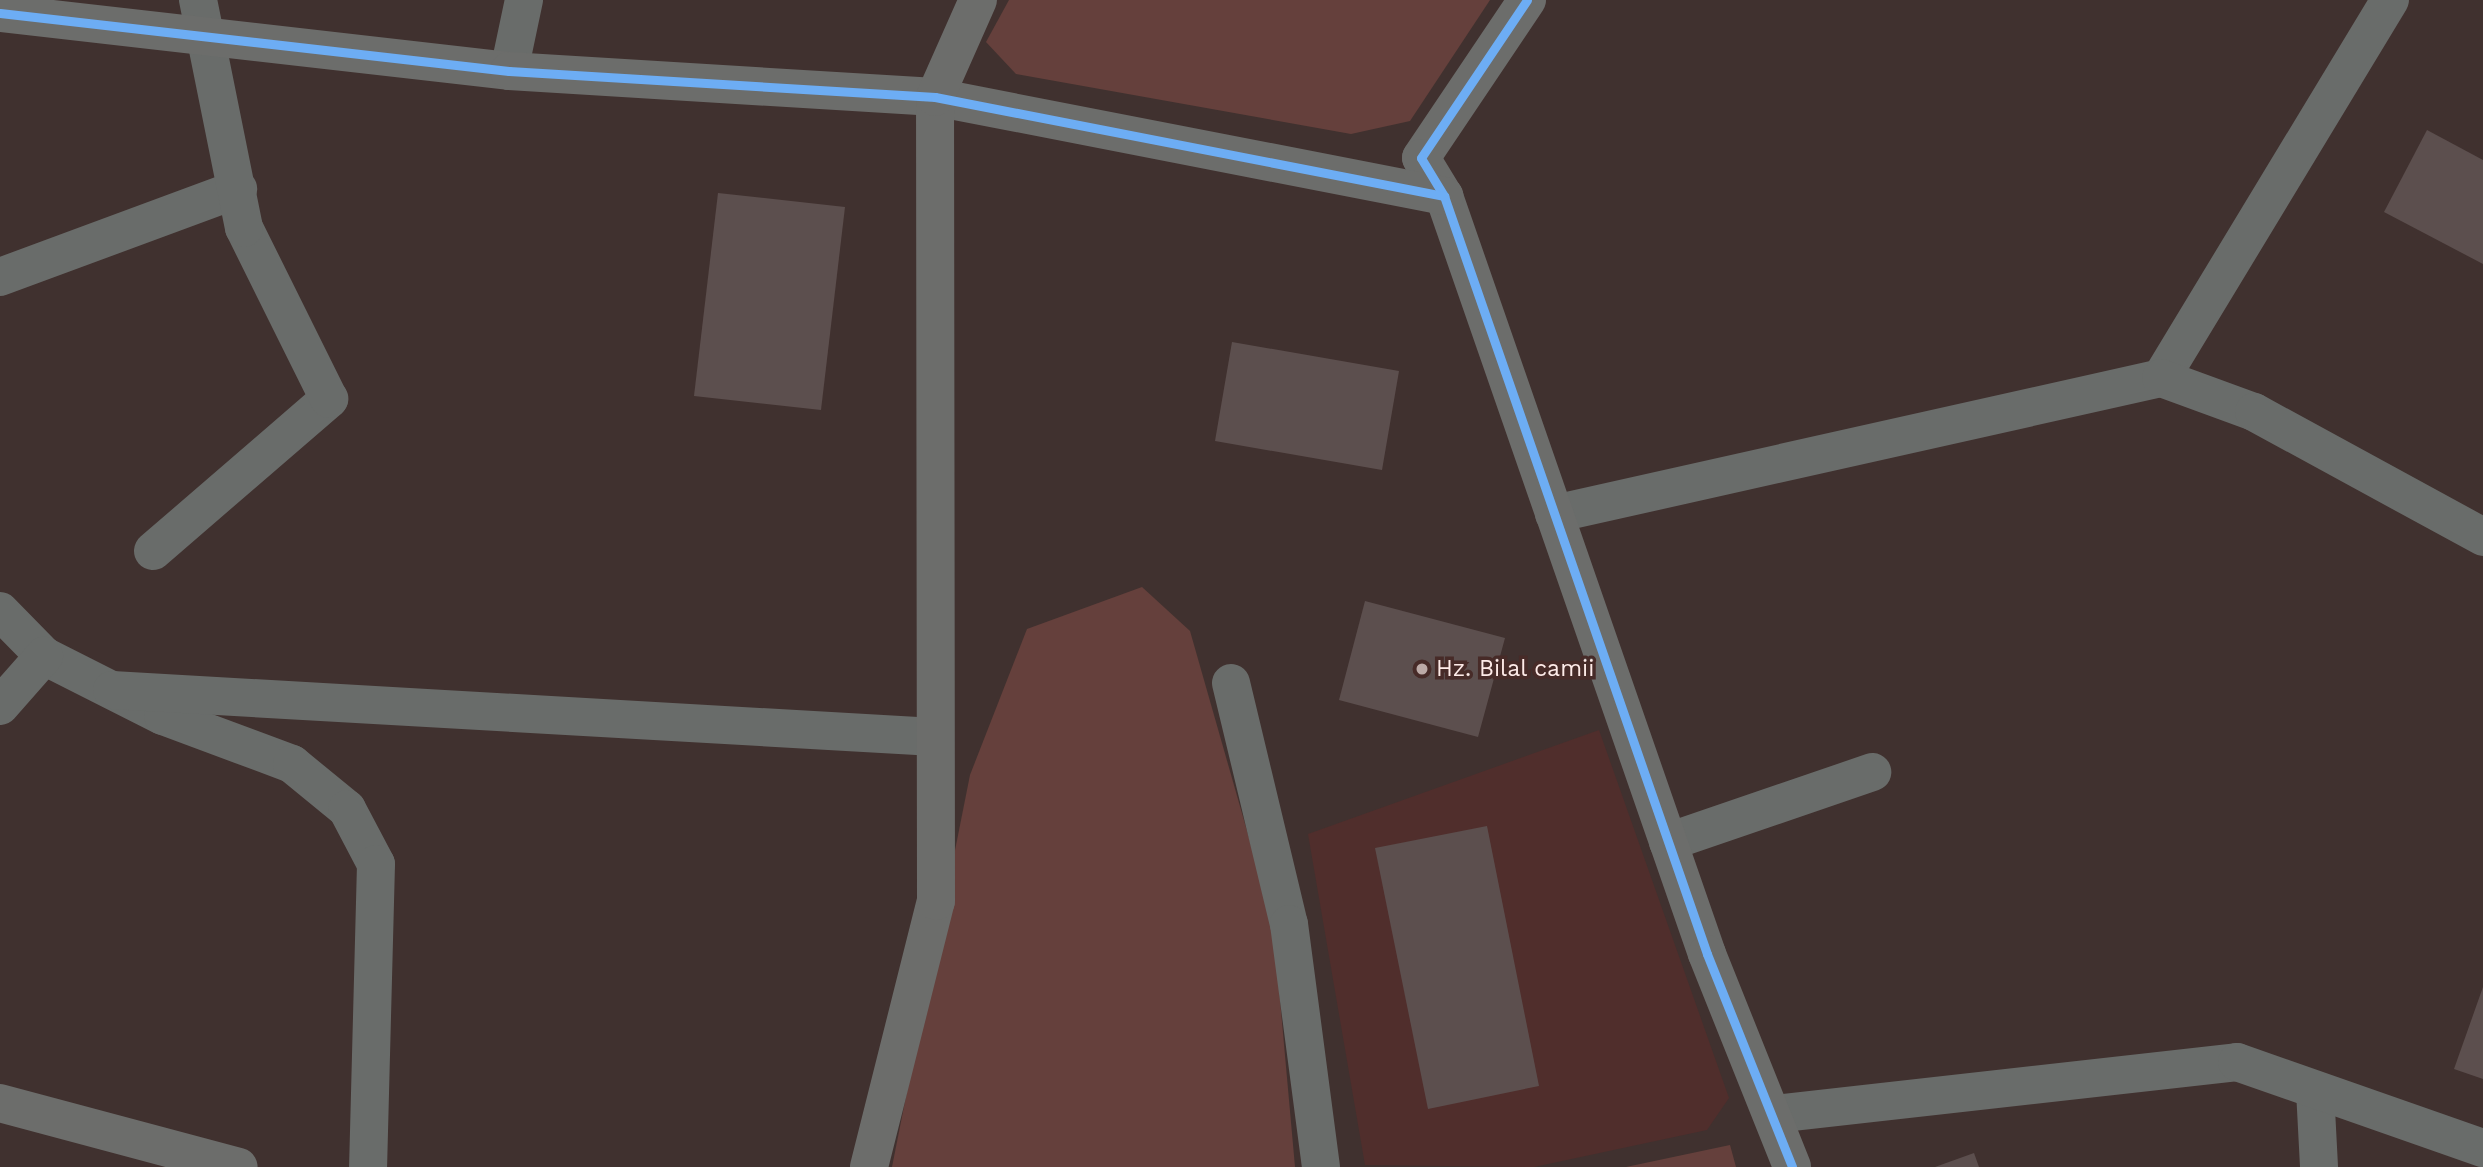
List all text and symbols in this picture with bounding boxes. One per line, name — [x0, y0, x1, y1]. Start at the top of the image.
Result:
place label: Hz. Bilal camii — [1436, 655, 1595, 683]
marker: Hz. Bilal camii — [1414, 661, 1430, 677]

